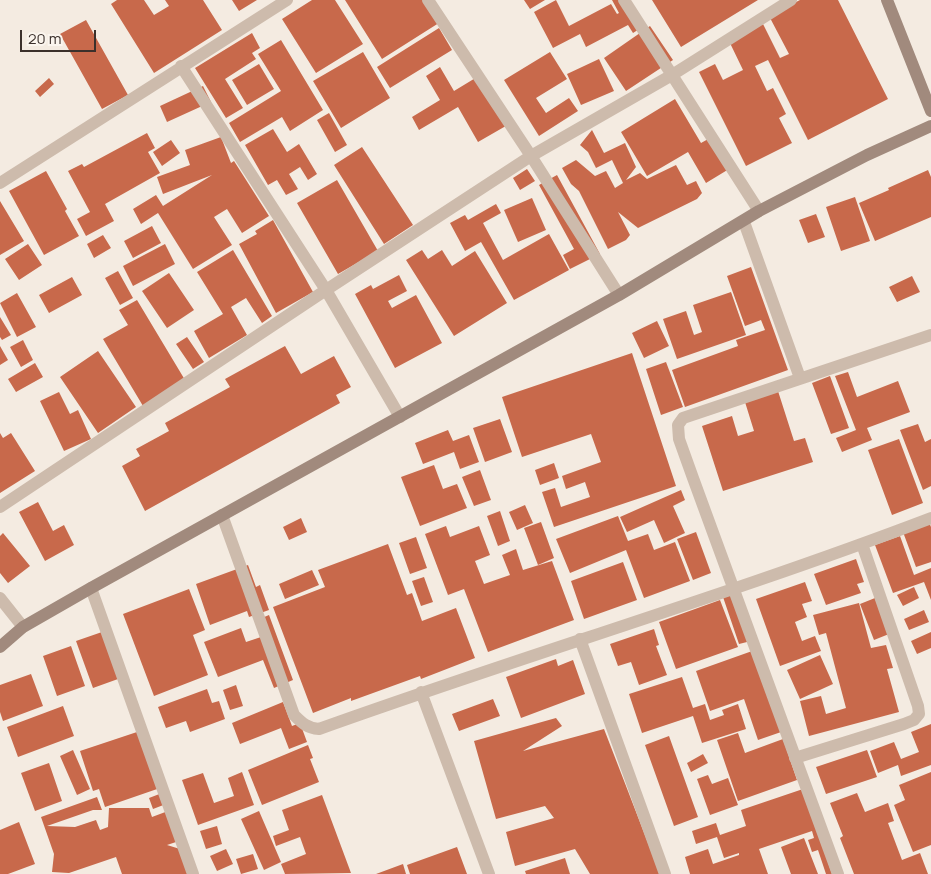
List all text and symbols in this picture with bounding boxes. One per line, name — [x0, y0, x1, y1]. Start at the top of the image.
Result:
scale bar — [22, 20, 99, 52]
text: 20 m — [28, 28, 61, 49]

